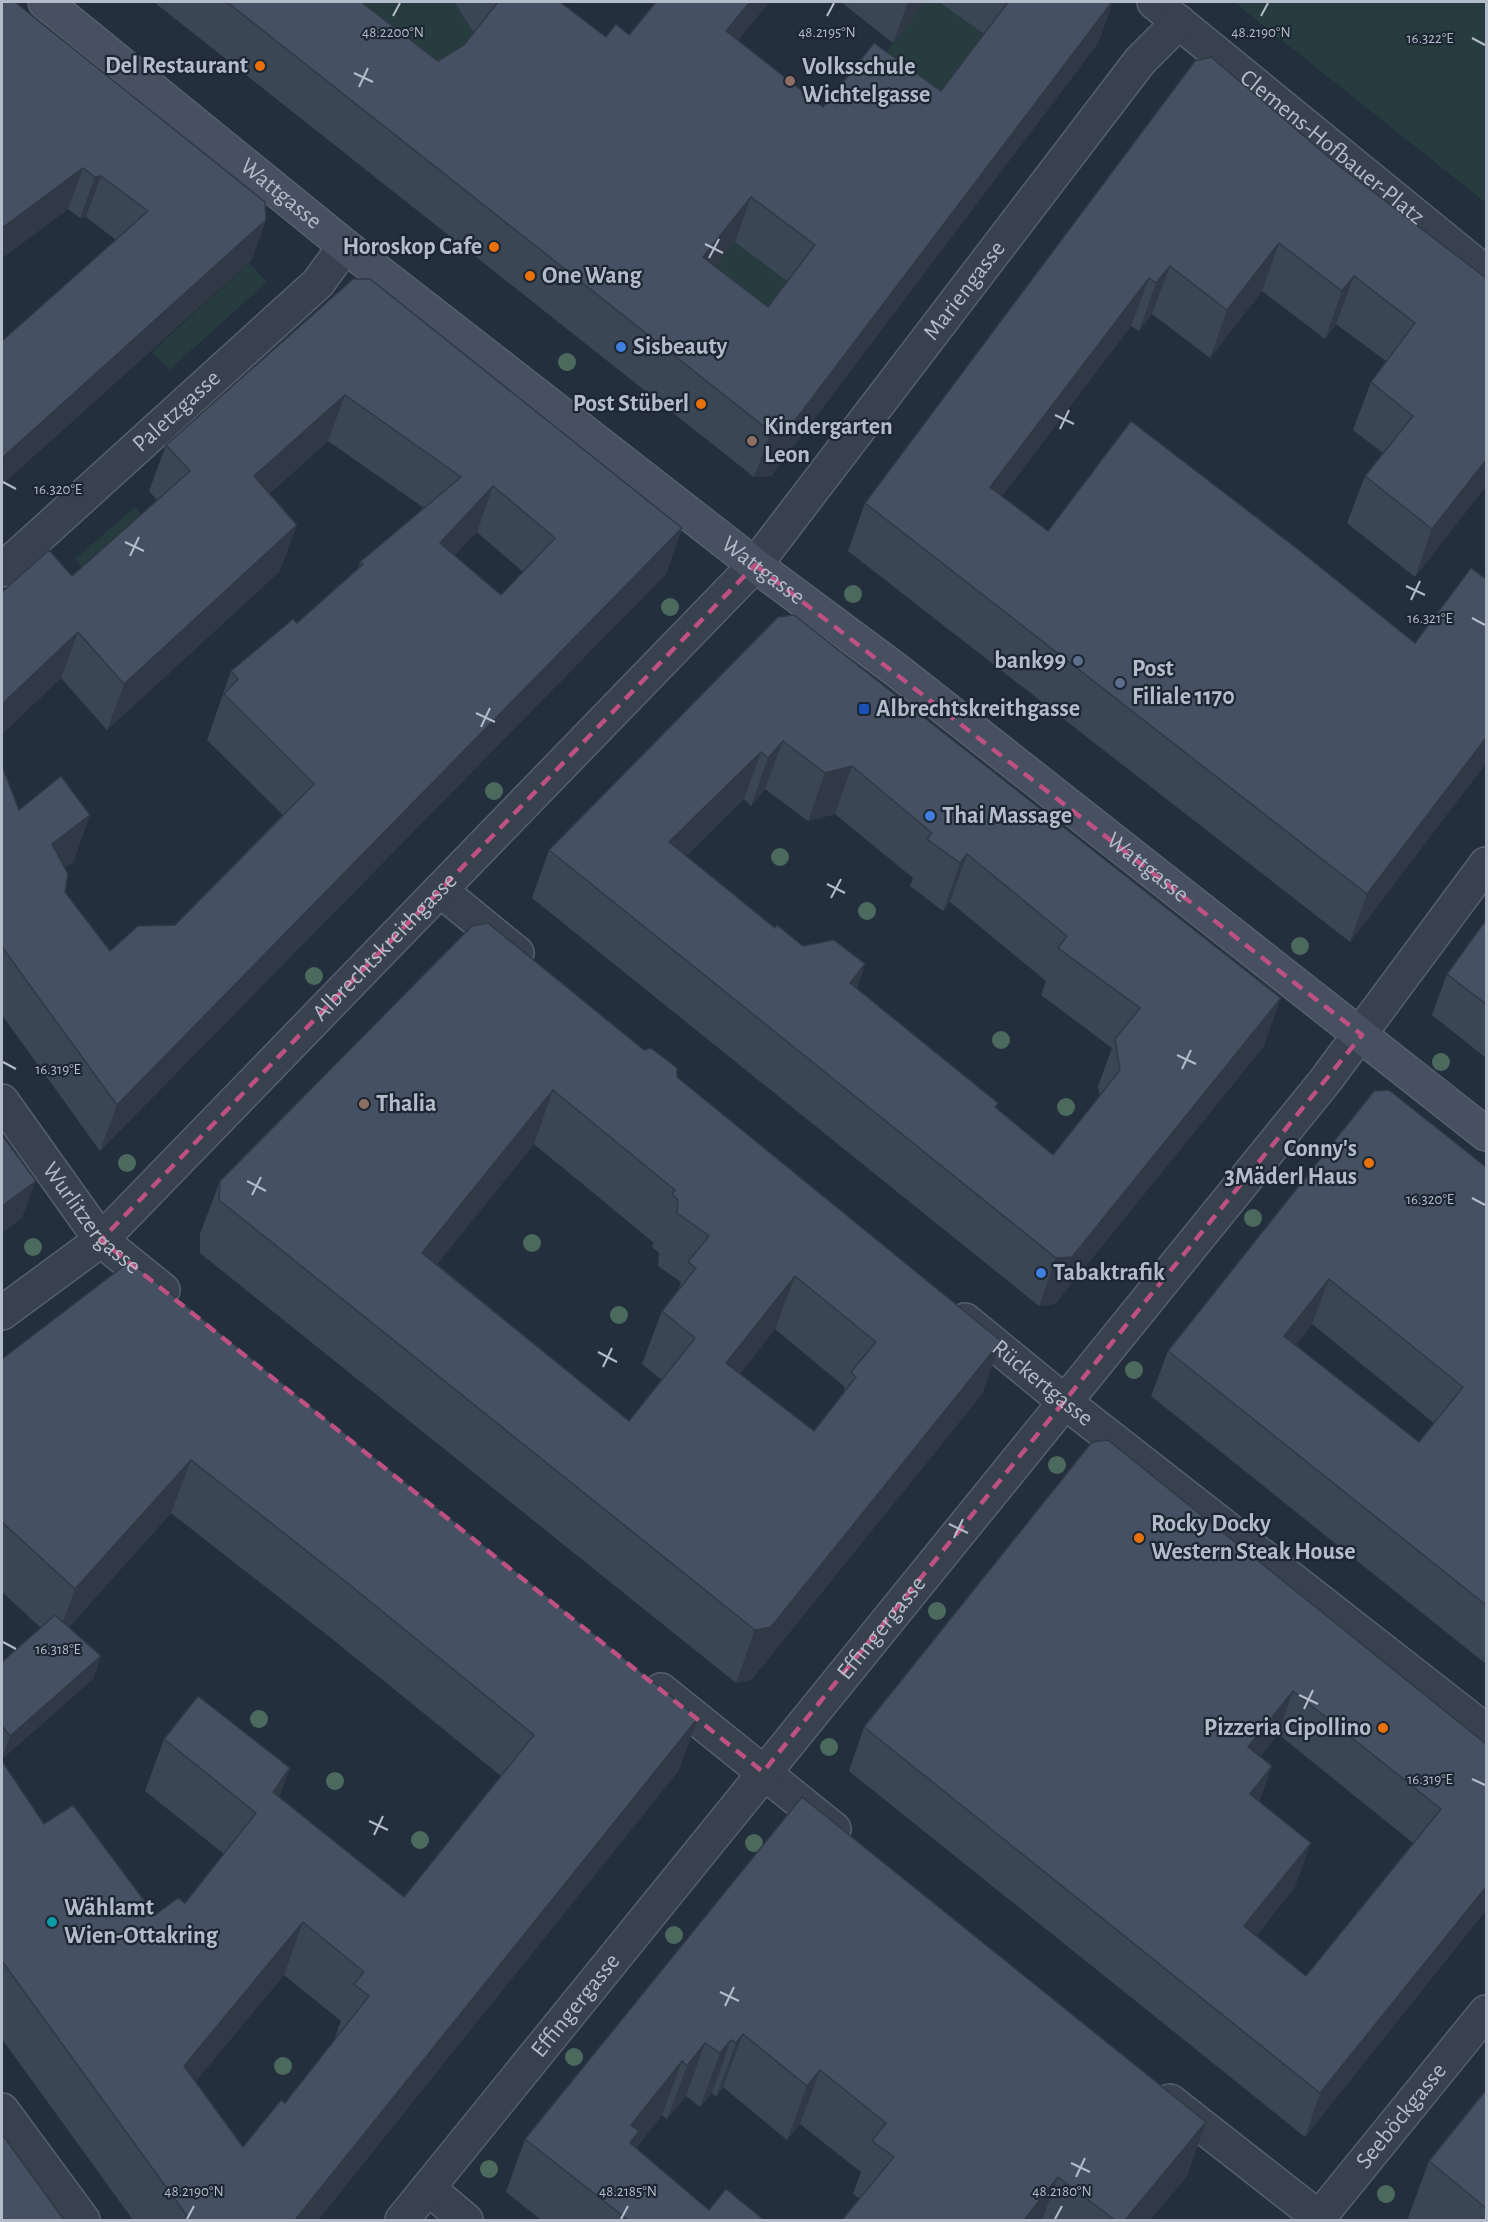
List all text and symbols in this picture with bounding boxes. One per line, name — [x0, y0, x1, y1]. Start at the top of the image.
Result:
text: 48.2200°N — [362, 25, 424, 40]
text: 48.2195°N — [798, 25, 856, 40]
text: 48.2190°N — [1231, 25, 1291, 40]
text: 16.322°E — [1406, 31, 1454, 46]
place label: Del Restaurant — [105, 54, 248, 78]
place label: Volksschule Wichtelgasse — [802, 55, 930, 107]
marker: Del Restaurant — [253, 59, 267, 73]
street label: Clemens-Hofbauer-Platz — [1235, 65, 1429, 230]
marker: Volksschule Wichtelgasse — [783, 74, 797, 88]
street label: Wattgasse — [235, 154, 326, 234]
place label: Horoskop Cafe — [343, 235, 482, 259]
street label: Mariengasse — [919, 237, 1010, 345]
marker: Horoskop Cafe — [487, 240, 501, 254]
place label: One Wang — [542, 264, 642, 288]
marker: One Wang — [523, 269, 537, 283]
place label: Sisbeauty — [633, 335, 727, 359]
marker: Sisbeauty — [614, 340, 628, 354]
street label: Paletzgasse — [128, 366, 225, 457]
place label: Post Stüberl — [573, 392, 689, 416]
marker: Post Stüberl — [694, 397, 708, 411]
place label: Kindergarten Leon — [764, 415, 893, 467]
marker: Kindergarten Leon — [745, 434, 759, 448]
text: 16.320°E — [34, 482, 82, 497]
street label: Wattgasse — [717, 532, 809, 610]
text: 16.321°E — [1407, 611, 1453, 626]
place label: bank99 — [994, 649, 1066, 673]
marker: bank99 — [1071, 654, 1085, 668]
place label: Post Filiale 1170 — [1132, 657, 1235, 709]
marker: Post Filiale 1170 — [1113, 676, 1127, 690]
place label: Albrechtskreithgasse — [876, 697, 1080, 721]
marker: Albrechtskreithgasse — [857, 702, 871, 716]
place label: Thai Massage — [942, 804, 1072, 828]
marker: Thai Massage — [923, 809, 937, 823]
street label: Wattgasse — [1102, 828, 1193, 907]
street label: Albrechtskreithgasse — [308, 868, 462, 1026]
text: 16.319°E — [35, 1062, 81, 1077]
place label: Thalia — [376, 1092, 437, 1116]
marker: Thalia — [357, 1097, 371, 1111]
place label: Conny's 3Mäderl Haus — [1225, 1137, 1357, 1189]
marker: Conny's 3Mäderl Haus — [1362, 1156, 1376, 1170]
street label: Wurlitzergasse — [38, 1158, 145, 1279]
text: 16.320°E — [1406, 1192, 1454, 1207]
place label: Tabaktrafik — [1053, 1261, 1165, 1285]
marker: Tabaktrafik — [1034, 1266, 1048, 1280]
street label: Rückertgasse — [987, 1335, 1097, 1431]
place label: Rocky Docky Western Steak House — [1151, 1512, 1355, 1564]
marker: Rocky Docky Western Steak House — [1132, 1531, 1146, 1545]
street label: Effingergasse — [833, 1571, 931, 1684]
text: 16.318°E — [35, 1642, 81, 1657]
place label: Pizzeria Cipollino — [1204, 1716, 1371, 1740]
marker: Pizzeria Cipollino — [1376, 1721, 1390, 1735]
text: 16.319°E — [1407, 1772, 1453, 1787]
place label: Wählamt Wien-Ottakring — [64, 1896, 219, 1948]
marker: Wählamt Wien-Ottakring — [45, 1915, 59, 1929]
street label: Effingergasse — [527, 1949, 625, 2062]
street label: Seeböckgasse — [1352, 2059, 1451, 2173]
text: 48.2190°N — [164, 2184, 224, 2199]
text: 48.2185°N — [599, 2184, 657, 2199]
text: 48.2180°N — [1032, 2184, 1092, 2199]

